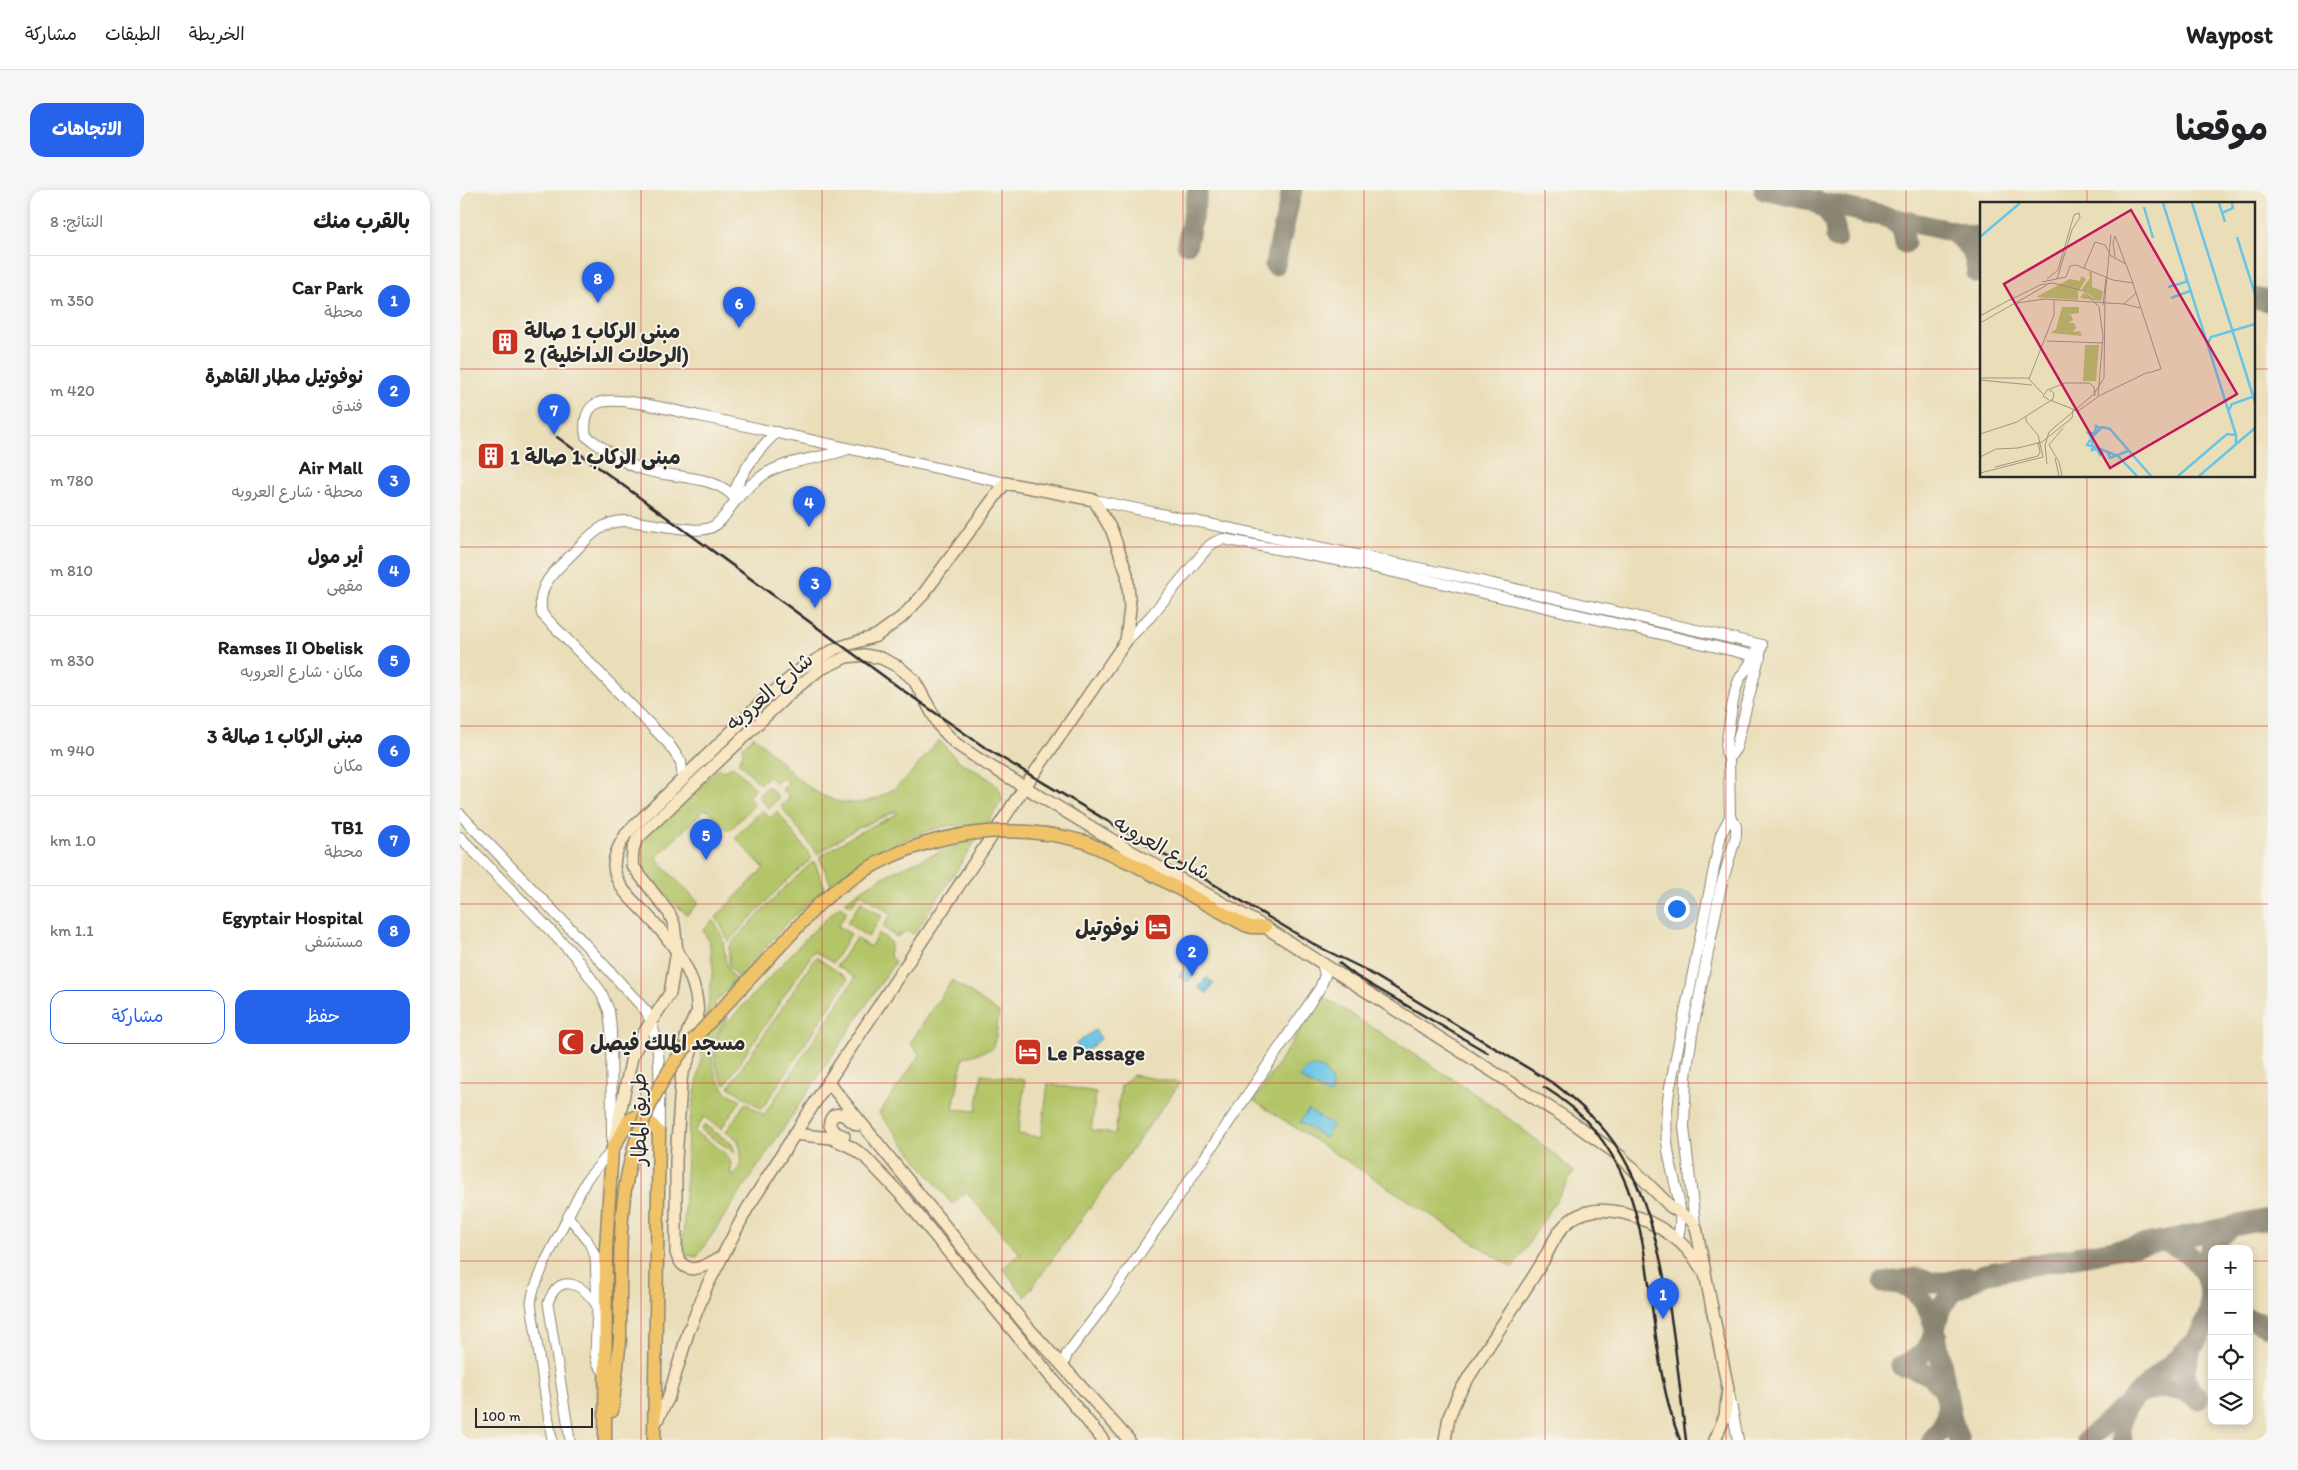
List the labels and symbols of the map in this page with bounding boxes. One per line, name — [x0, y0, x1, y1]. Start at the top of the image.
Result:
inset map — [1980, 202, 2256, 478]
pin: 8 — [582, 262, 614, 303]
pin: 6 — [723, 287, 755, 328]
place label: مبنى الركاب 1 صالة 2 (الرحلات الداخلية) — [524, 318, 689, 368]
building icon: مبنى الركاب 1 صالة 2 (الرحلات الداخلية) — [490, 327, 520, 357]
pin: 7 — [538, 394, 570, 435]
building icon: مبنى الركاب 1 صالة 1 — [476, 441, 506, 471]
place label: مبنى الركاب 1 صالة 1 — [510, 444, 681, 470]
pin: 4 — [793, 486, 825, 527]
pin: 3 — [799, 567, 831, 608]
street label: شارع العروبه — [720, 646, 820, 738]
street label: شارع العروبه — [1108, 809, 1215, 887]
pin: 5 — [690, 819, 722, 860]
your location — [1664, 896, 1690, 922]
hotel icon: نوفوتيل — [1143, 912, 1173, 942]
place label: نوفوتيل — [1075, 915, 1139, 942]
pin: 2 — [1176, 935, 1208, 976]
mosque icon: مسجد الملك فيصل — [556, 1027, 586, 1057]
place label: مسجد الملك فيصل — [590, 1030, 745, 1056]
hotel icon: Le Passage — [1013, 1037, 1043, 1067]
place label: Le Passage — [1047, 1040, 1145, 1066]
street label: طريق المطار — [626, 1073, 651, 1167]
pin: 1 — [1647, 1278, 1679, 1319]
scale bar — [475, 1405, 592, 1428]

